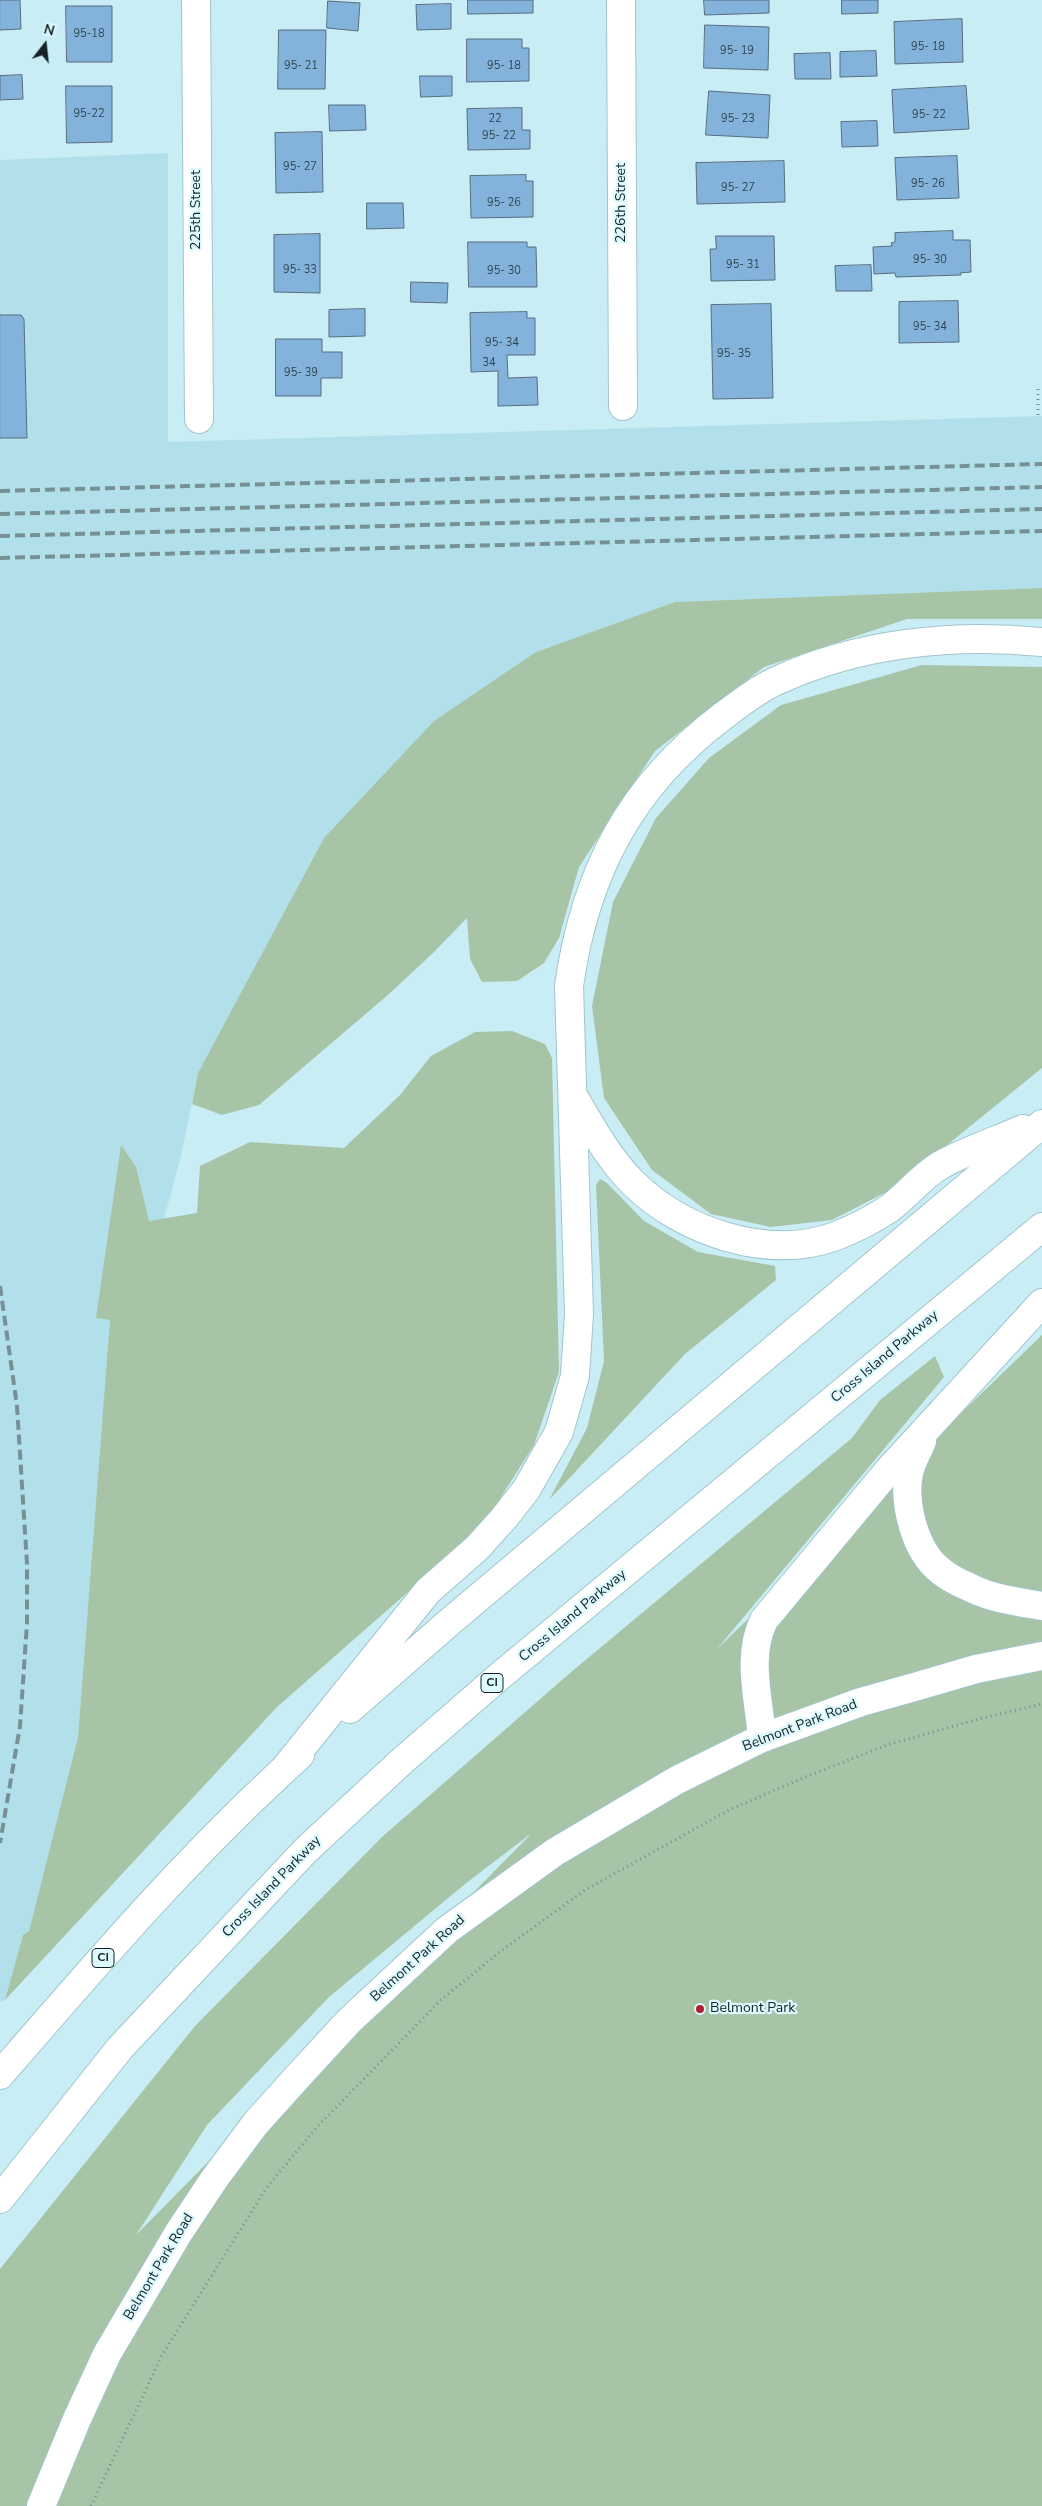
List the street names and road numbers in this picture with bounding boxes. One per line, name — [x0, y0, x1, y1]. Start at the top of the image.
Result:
street label: 226th Street — [614, 163, 630, 243]
street label: 225th Street — [189, 170, 205, 250]
street label: Cross Island Parkway — [828, 1307, 942, 1407]
street label: Cross Island Parkway — [516, 1566, 630, 1666]
road number: CI — [481, 1674, 503, 1692]
street label: Belmont Park Road — [740, 1696, 860, 1756]
street label: Cross Island Parkway — [219, 1833, 325, 1941]
street label: Belmont Park Road — [367, 1912, 469, 2006]
road number: CI — [92, 1949, 114, 1968]
street label: Belmont Park Road — [121, 2211, 197, 2323]

